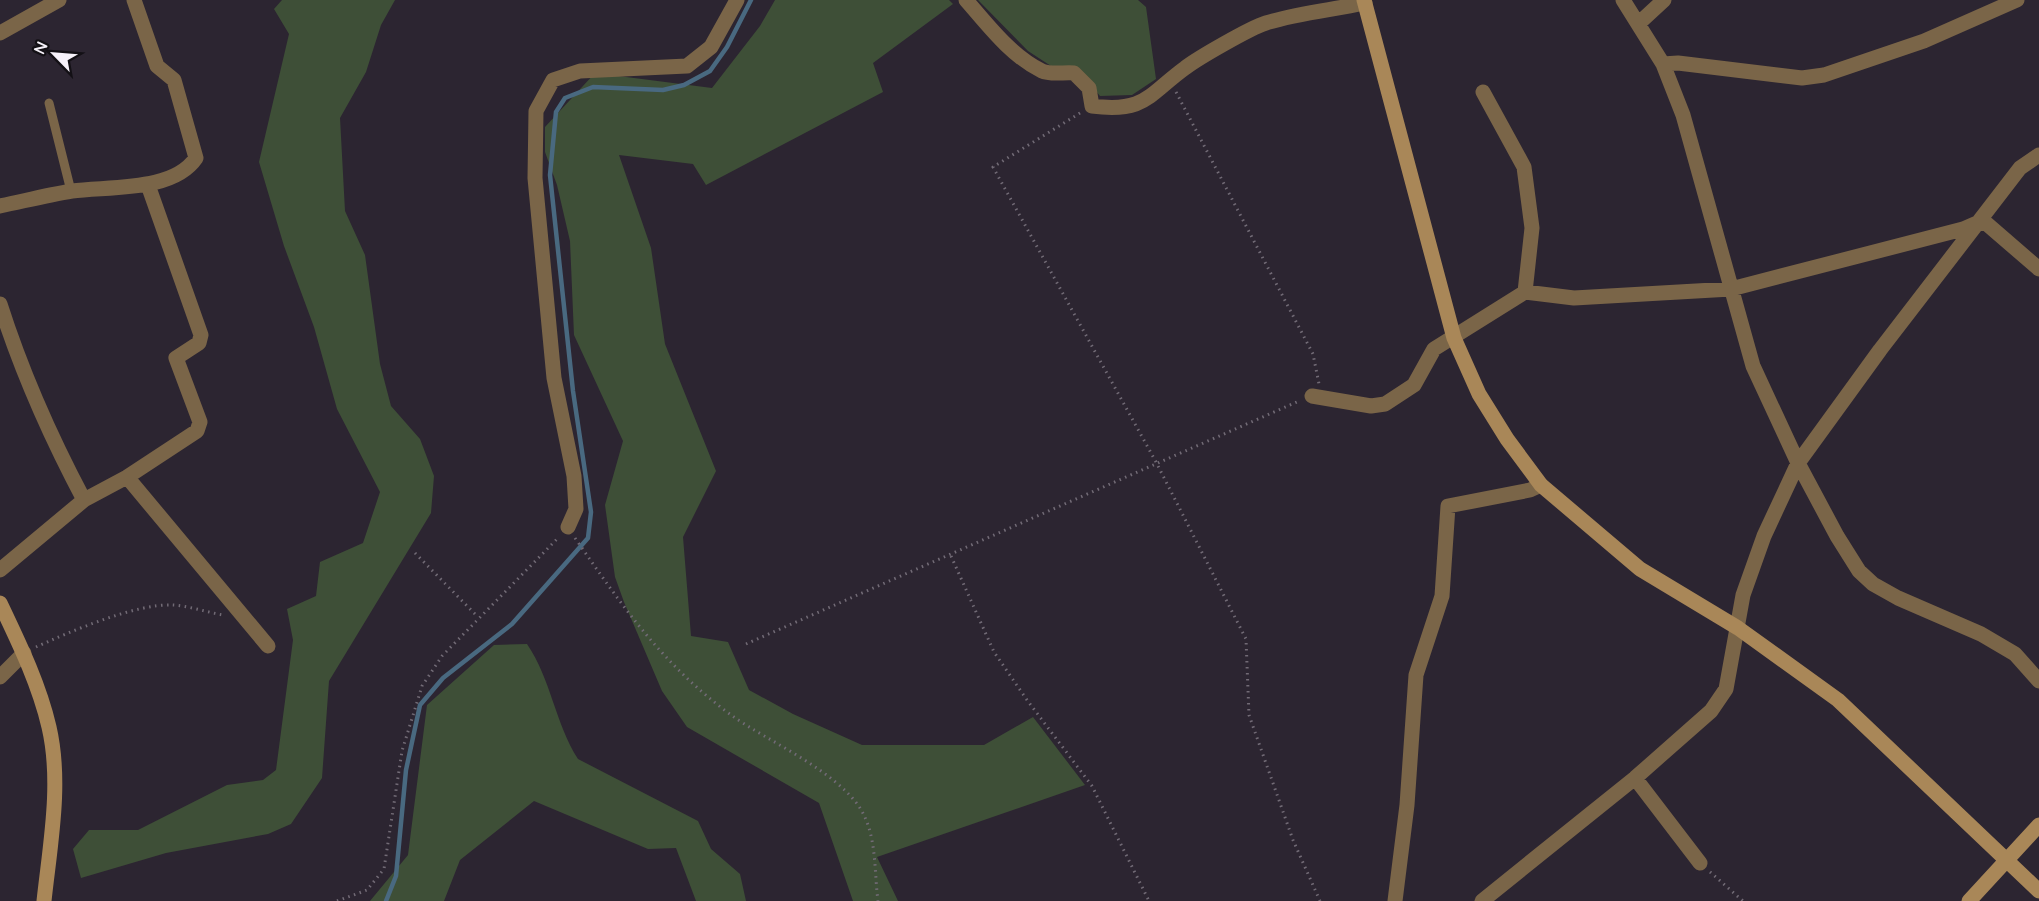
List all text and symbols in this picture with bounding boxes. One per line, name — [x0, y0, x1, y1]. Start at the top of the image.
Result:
north arrow — [24, 24, 84, 84]
text: N — [29, 38, 52, 57]

